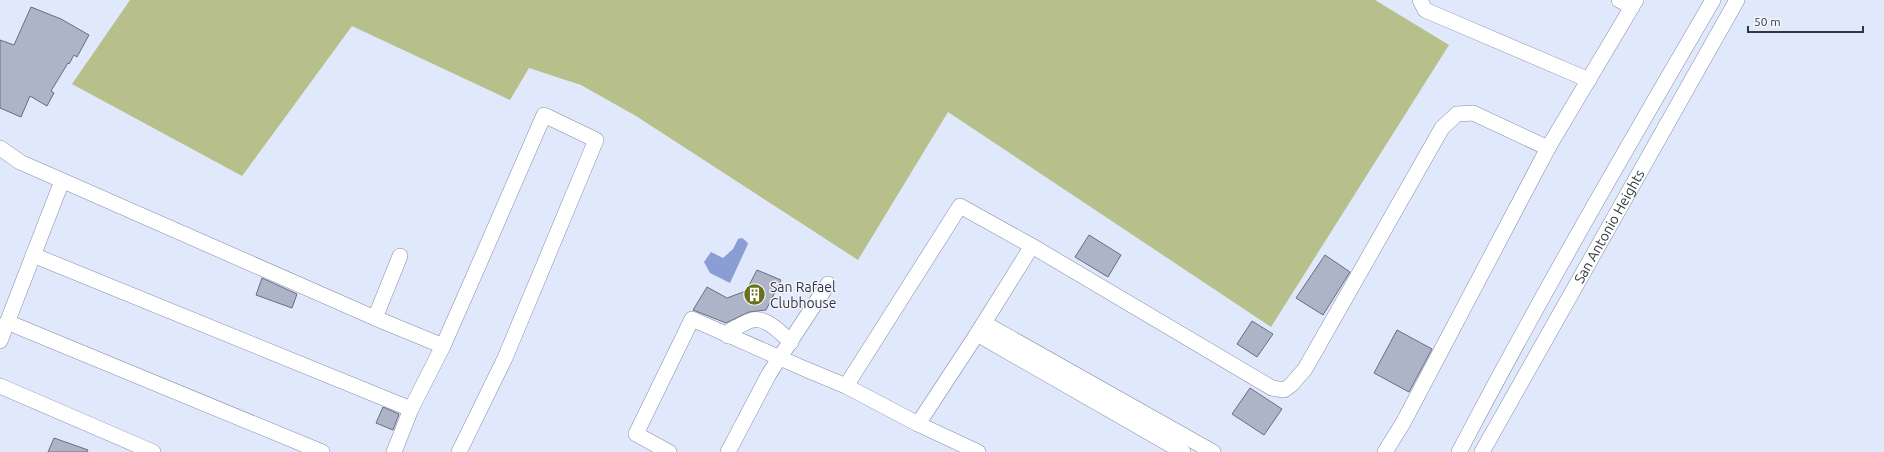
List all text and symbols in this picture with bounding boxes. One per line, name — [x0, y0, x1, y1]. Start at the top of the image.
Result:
scale bar — [1748, 8, 1863, 34]
text: 50 m — [1754, 15, 1781, 28]
street label: San Antonio Heights — [1571, 167, 1648, 286]
place label: San Rafael Clubhouse — [770, 279, 836, 311]
building icon: San Rafael Clubhouse — [742, 282, 768, 308]

